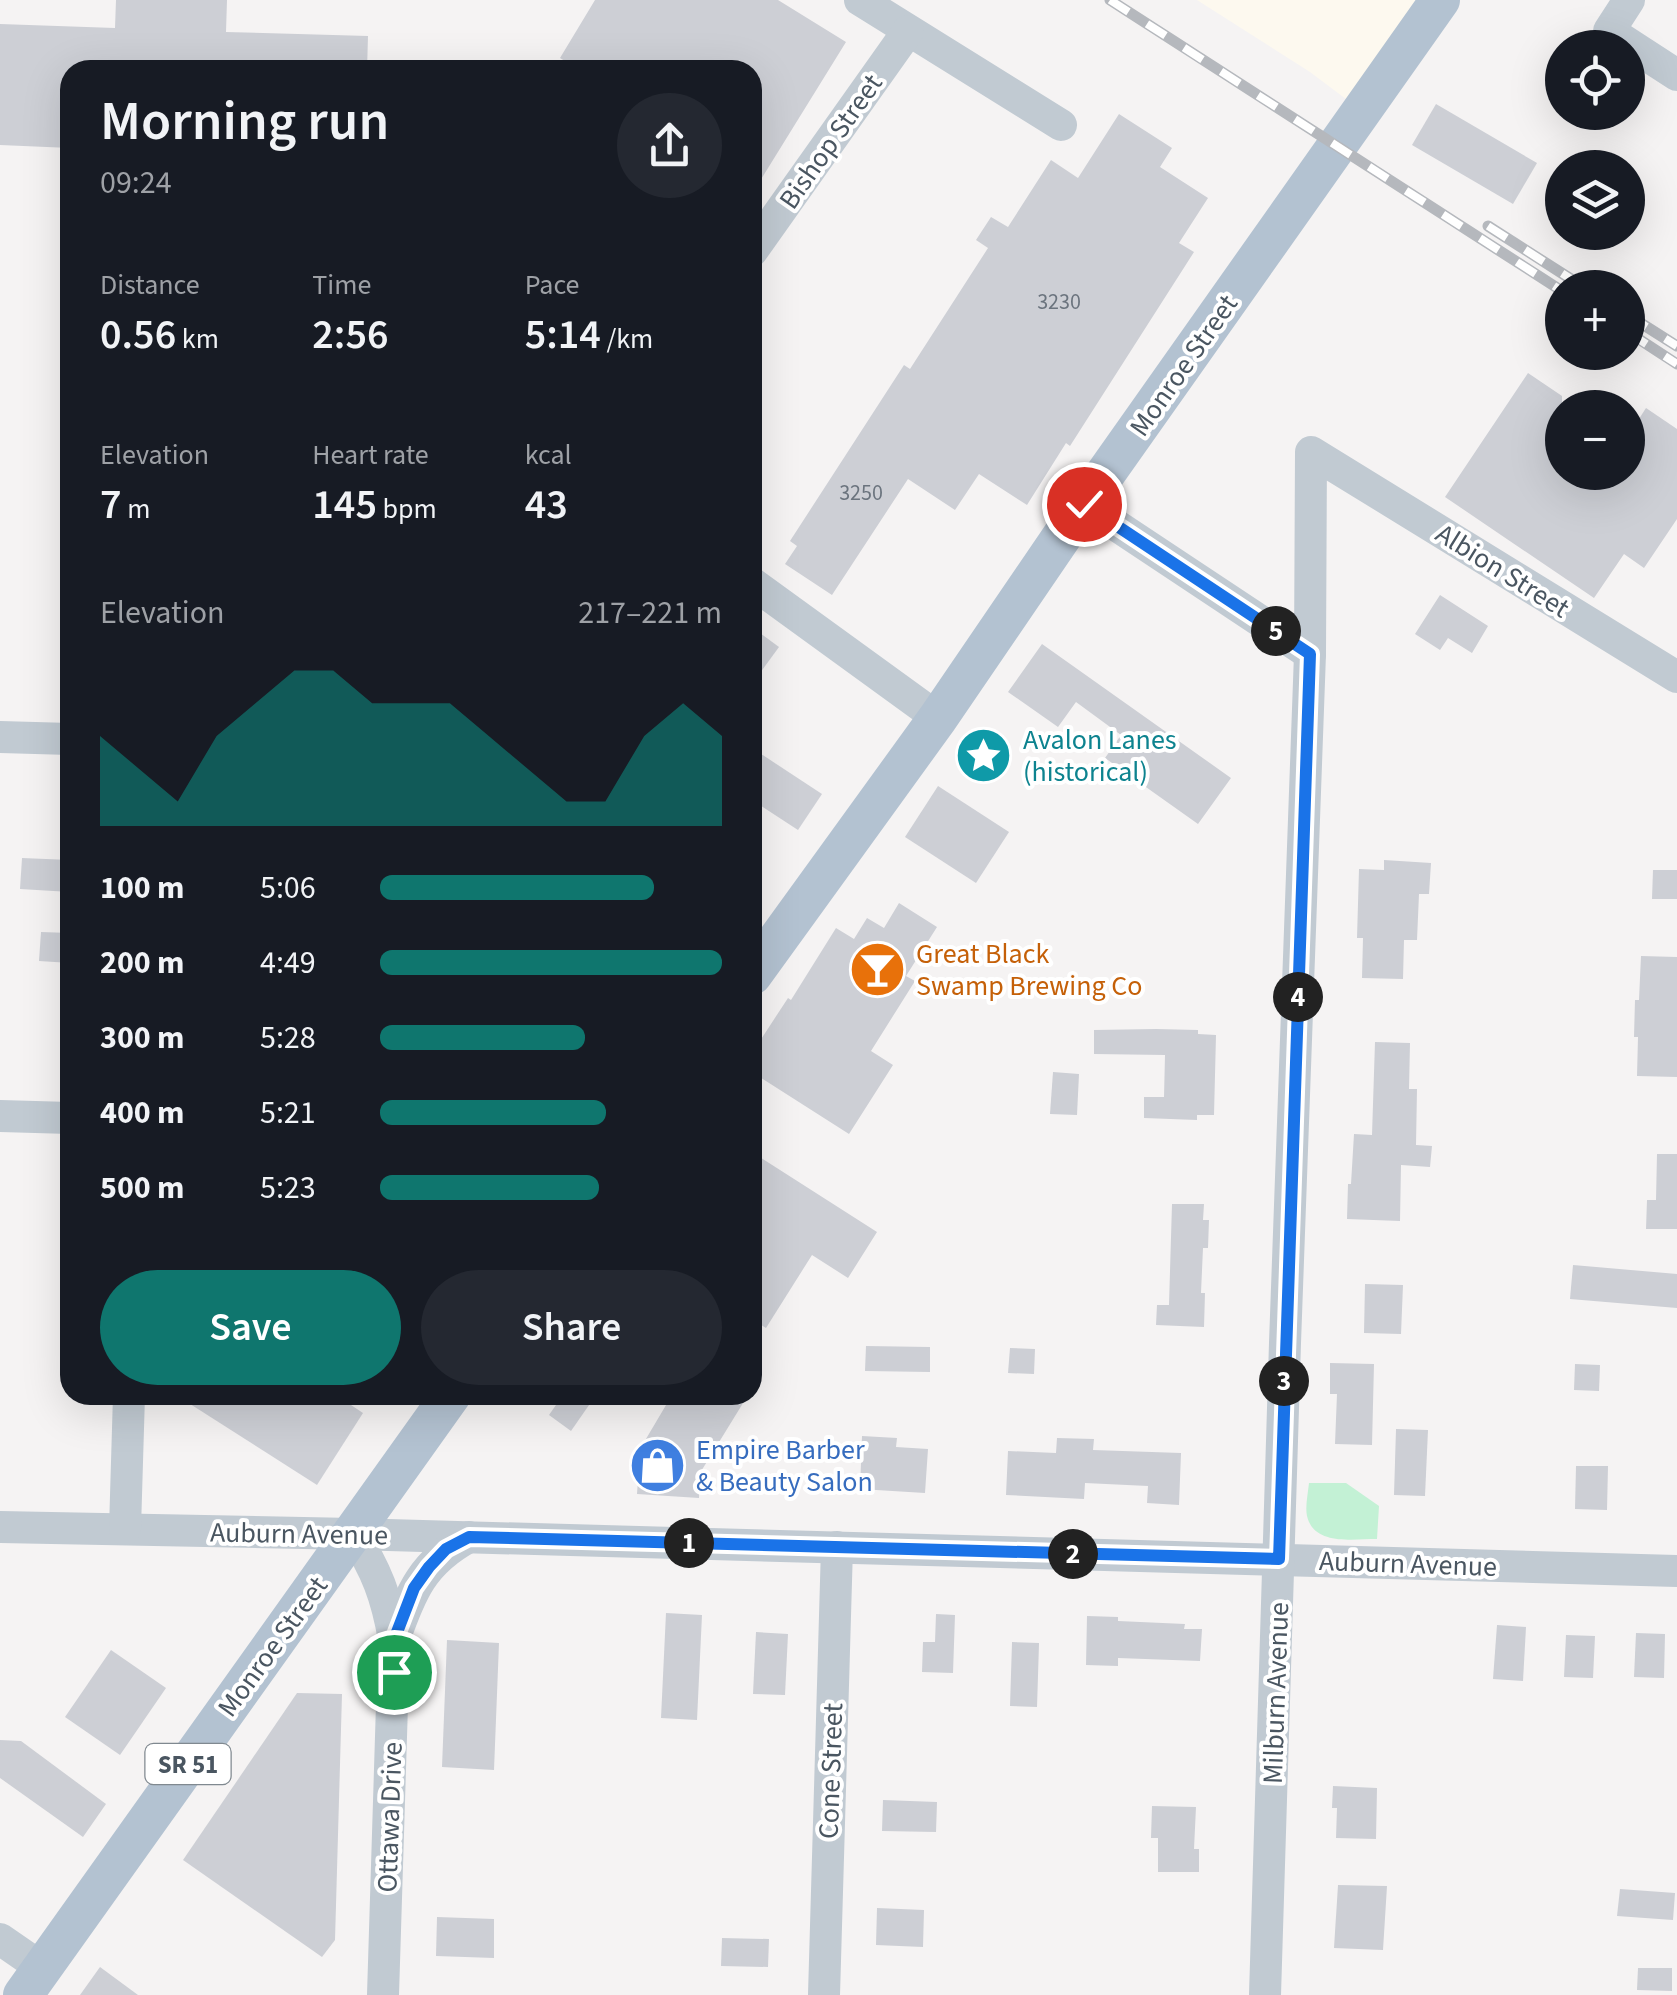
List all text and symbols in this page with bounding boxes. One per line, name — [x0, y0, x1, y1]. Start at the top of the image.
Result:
map controls — [1545, 30, 1645, 490]
button: locate — [1545, 30, 1645, 130]
street label: Bishop Street — [769, 65, 892, 217]
text: Morning run — [100, 83, 389, 161]
button: share — [617, 93, 722, 198]
button: layers — [1545, 150, 1645, 250]
text: 09:24 — [100, 160, 172, 206]
text: Distance — [100, 265, 200, 305]
text: Time — [312, 265, 371, 305]
text: Pace — [525, 265, 580, 305]
button: + — [1545, 270, 1645, 370]
house number: 3230 — [1037, 286, 1081, 318]
street label: Monroe Street — [1120, 286, 1248, 445]
text: 0.56 — [100, 305, 176, 365]
text: 2:56 — [312, 305, 389, 365]
text: 5:14 — [525, 305, 601, 365]
text: km — [176, 319, 219, 359]
text: /km — [601, 319, 653, 359]
button: − — [1545, 390, 1645, 490]
text: Elevation — [100, 435, 209, 475]
text: Heart rate — [312, 435, 429, 475]
text: kcal — [525, 435, 572, 475]
pin — [1042, 462, 1127, 547]
text: 7 — [100, 475, 122, 535]
text: 145 — [312, 475, 377, 535]
text: 43 — [525, 475, 568, 535]
house number: 3250 — [839, 477, 883, 509]
icon: check — [1057, 477, 1112, 532]
text: m — [122, 489, 150, 529]
text: bpm — [377, 489, 437, 529]
street label: Albion Street — [1428, 514, 1578, 628]
text: Elevation — [100, 590, 225, 636]
text: 217–221 m — [578, 590, 722, 636]
pin: 5 — [1251, 606, 1301, 656]
text: 5 — [1269, 611, 1283, 651]
place label: Avalon Lanes (historical) — [1023, 720, 1177, 792]
place icon: Avalon Lanes (historical) — [954, 725, 1014, 785]
text: 100 m — [100, 865, 185, 911]
text: 5:06 — [260, 865, 316, 911]
place label: Great Black Swamp Brewing Co — [916, 934, 1142, 1006]
bar icon: Great Black Swamp Brewing Co — [847, 939, 907, 999]
text: 200 m — [100, 940, 185, 986]
text: 4:49 — [260, 940, 316, 986]
pin: 4 — [1273, 972, 1323, 1022]
text: 4 — [1291, 977, 1305, 1017]
text: 300 m — [100, 1015, 185, 1061]
text: 5:28 — [260, 1015, 316, 1061]
text: 400 m — [100, 1090, 185, 1136]
text: 5:21 — [260, 1090, 316, 1136]
text: 500 m — [100, 1165, 185, 1211]
text: 5:23 — [260, 1165, 316, 1211]
button: Save — [100, 1270, 401, 1385]
button: Share — [421, 1270, 722, 1385]
pin: 3 — [1259, 1356, 1309, 1406]
text: 3 — [1277, 1361, 1291, 1401]
place label: Empire Barber & Beauty Salon — [696, 1430, 873, 1502]
shop icon: Empire Barber & Beauty Salon — [627, 1435, 687, 1495]
street label: Auburn Avenue — [210, 1512, 388, 1556]
pin: 1 — [664, 1518, 714, 1568]
text: 1 — [682, 1523, 696, 1563]
pin: 2 — [1048, 1529, 1098, 1579]
text: 2 — [1066, 1534, 1080, 1574]
street label: Auburn Avenue — [1318, 1541, 1498, 1587]
street label: Monroe Street — [208, 1568, 338, 1725]
street label: Milburn Avenue — [1253, 1601, 1299, 1785]
pin — [352, 1630, 437, 1715]
icon: arrive — [367, 1645, 422, 1700]
street label: Cone Street — [809, 1702, 853, 1840]
street label: Ottawa Drive — [367, 1741, 413, 1893]
road number: SR 51 — [146, 1744, 230, 1784]

